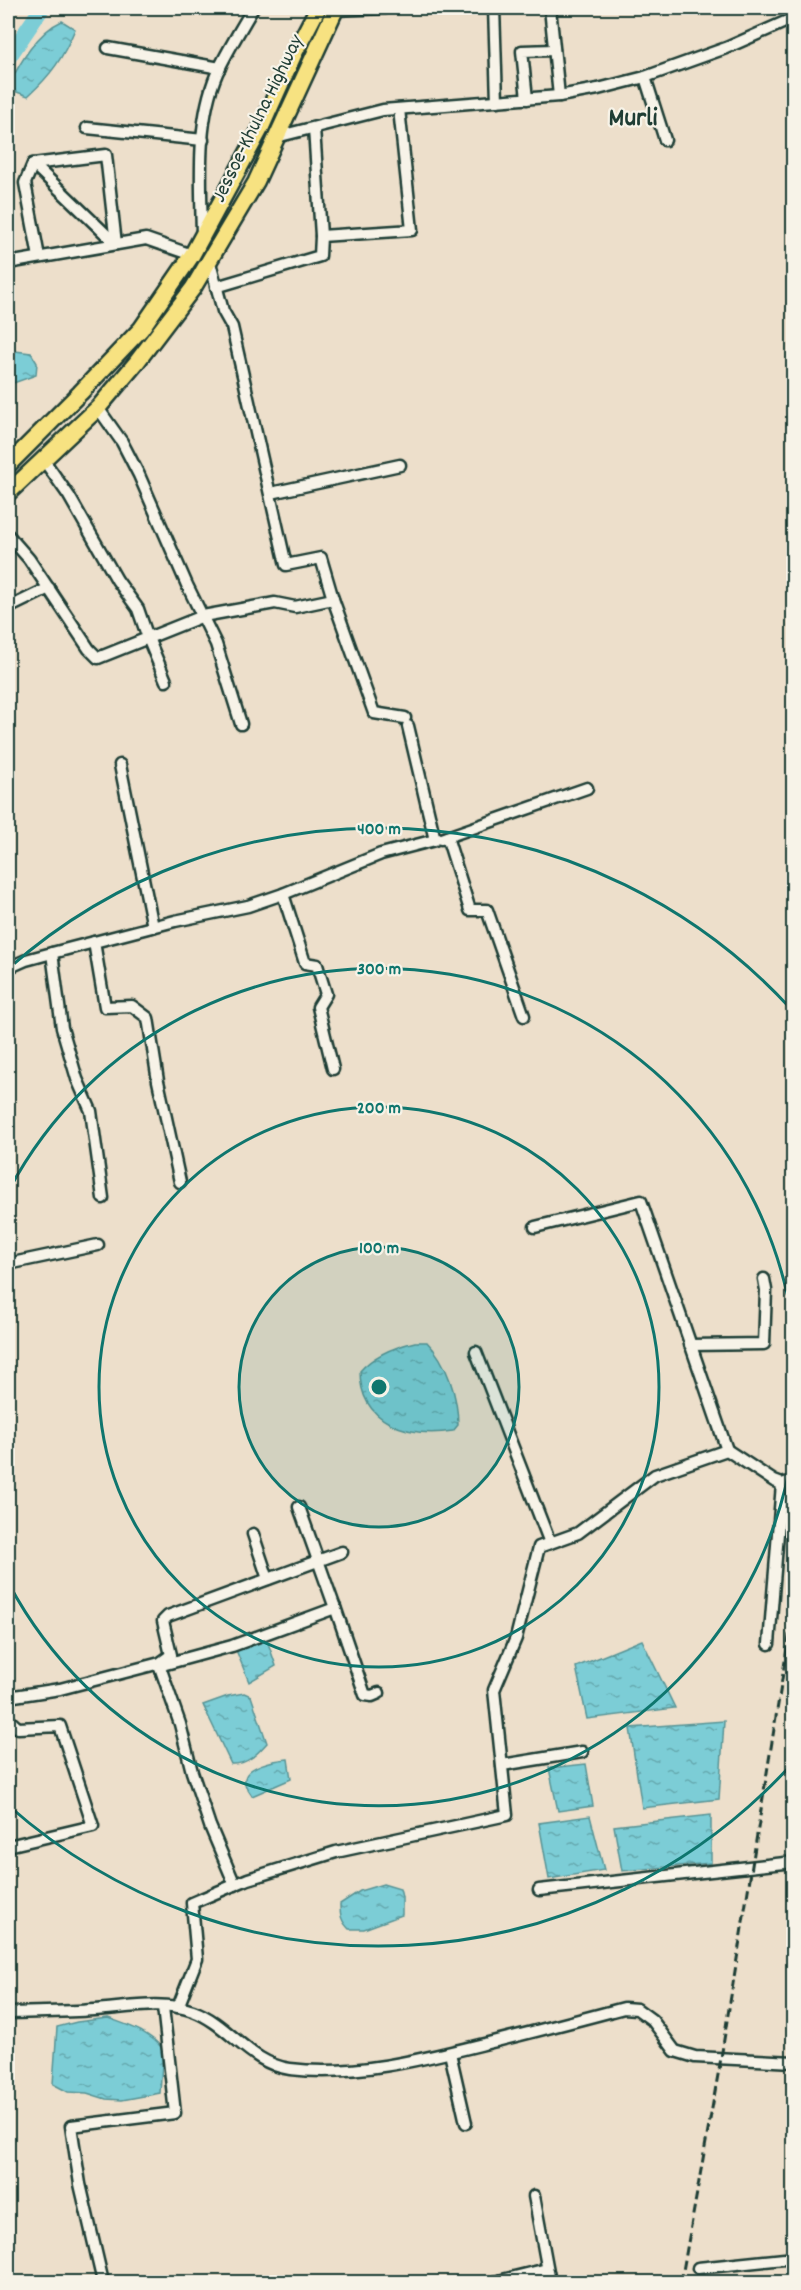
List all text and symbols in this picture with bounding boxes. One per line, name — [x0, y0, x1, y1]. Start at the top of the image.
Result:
street label: Jessoe-Khulna Highway — [205, 30, 313, 208]
district label: Murli — [609, 100, 657, 139]
text: 400 m — [357, 818, 401, 843]
text: 300 m — [357, 958, 401, 983]
text: 200 m — [357, 1097, 401, 1122]
text: 100 m — [359, 1237, 399, 1262]
centre of rings — [369, 1377, 389, 1397]

